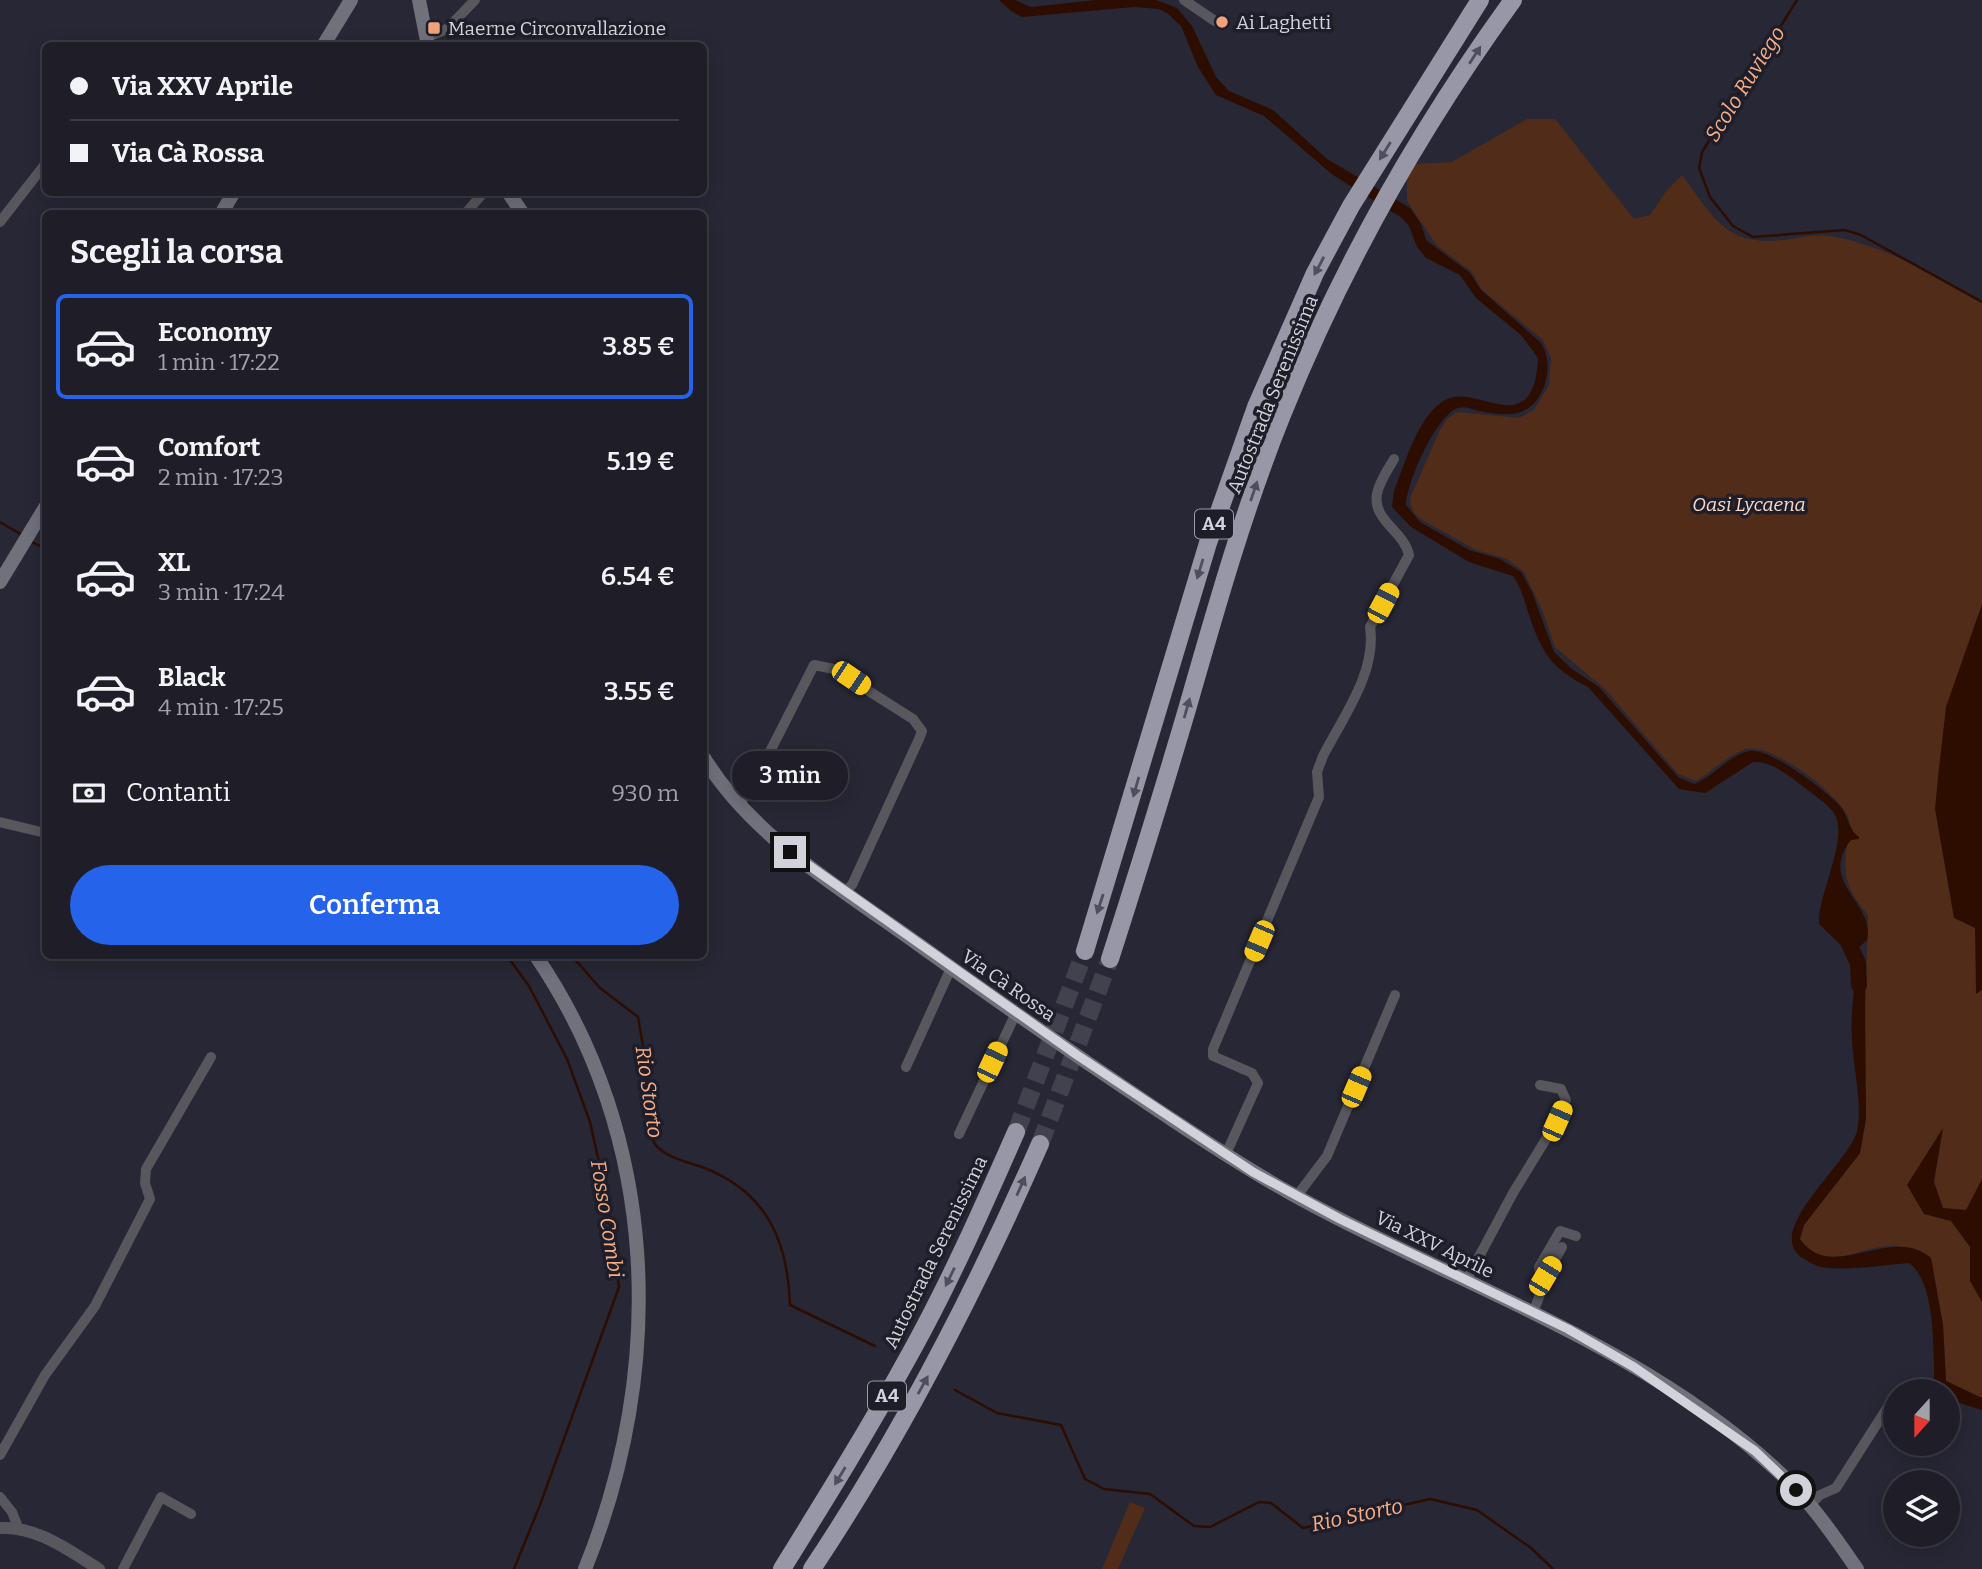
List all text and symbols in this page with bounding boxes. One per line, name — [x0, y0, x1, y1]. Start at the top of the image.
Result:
place label: Ai Laghetti — [1236, 11, 1332, 34]
marker: Ai Laghetti — [1214, 14, 1230, 30]
place label: Maerne Circonvallazione — [448, 17, 666, 40]
marker: Maerne Circonvallazione — [426, 20, 442, 36]
water label: Scolo Ruviego — [1699, 22, 1791, 146]
one-way arrow — [1468, 46, 1481, 65]
text: Via XXV Aprile — [112, 71, 293, 102]
text: Via Cà Rossa — [112, 138, 264, 169]
one-way arrow — [1379, 141, 1392, 160]
text: Scegli la corsa — [70, 233, 283, 271]
one-way arrow — [1314, 256, 1325, 276]
street label: Autostrada Serenissima — [1222, 291, 1323, 497]
icon: car — [74, 315, 137, 378]
text: Economy — [158, 317, 272, 348]
text: 3.85 € — [602, 331, 675, 362]
text: 1 min · 17:22 — [158, 348, 280, 376]
icon: car — [74, 430, 137, 493]
text: Comfort — [158, 432, 261, 463]
text: 5.19 € — [607, 446, 675, 477]
text: 2 min · 17:23 — [158, 463, 284, 491]
one-way arrow — [1249, 480, 1260, 501]
park label: Oasi Lycaena — [1692, 493, 1806, 516]
road number: A4 — [1195, 510, 1233, 538]
icon: car — [74, 545, 137, 608]
text: XL — [158, 547, 190, 578]
one-way arrow — [1194, 558, 1205, 579]
text: 6.54 € — [601, 561, 675, 592]
text: 3 min · 17:24 — [158, 578, 285, 606]
car — [1364, 580, 1403, 626]
car — [828, 658, 875, 698]
icon: car — [74, 660, 137, 723]
text: Black — [158, 662, 226, 693]
text: 3.55 € — [604, 676, 675, 707]
text: 4 min · 17:25 — [158, 693, 284, 721]
one-way arrow — [1182, 697, 1193, 719]
callout: 3 min — [732, 750, 848, 800]
text: 3 min — [759, 761, 821, 789]
icon: cash — [70, 774, 108, 812]
text: Contanti — [126, 777, 230, 808]
one-way arrow — [1130, 777, 1140, 798]
text: 930 m — [612, 779, 679, 807]
route end — [774, 836, 806, 868]
button: Conferma — [70, 865, 679, 945]
one-way arrow — [1094, 893, 1105, 914]
car — [1242, 918, 1277, 964]
street label: Via Cà Rossa — [957, 945, 1061, 1027]
car — [974, 1039, 1011, 1085]
water label: Rio Storto — [630, 1044, 668, 1140]
car — [1339, 1064, 1374, 1110]
car — [1539, 1098, 1576, 1144]
street label: Autostrada Serenissima — [879, 1152, 992, 1352]
water label: Fosso Combi — [585, 1158, 629, 1280]
one-way arrow — [1015, 1176, 1027, 1196]
street label: Via XXV Aprile — [1372, 1206, 1498, 1283]
car — [1526, 1253, 1565, 1299]
one-way arrow — [944, 1267, 955, 1287]
one-way arrow — [917, 1375, 929, 1394]
north arrow — [1883, 1379, 1960, 1456]
map controls — [1883, 1379, 1960, 1547]
road number: A4 — [868, 1381, 906, 1410]
one-way arrow — [833, 1467, 846, 1486]
button: layers — [1883, 1470, 1960, 1547]
route start — [1780, 1474, 1812, 1506]
water label: Rio Storto — [1309, 1493, 1405, 1537]

